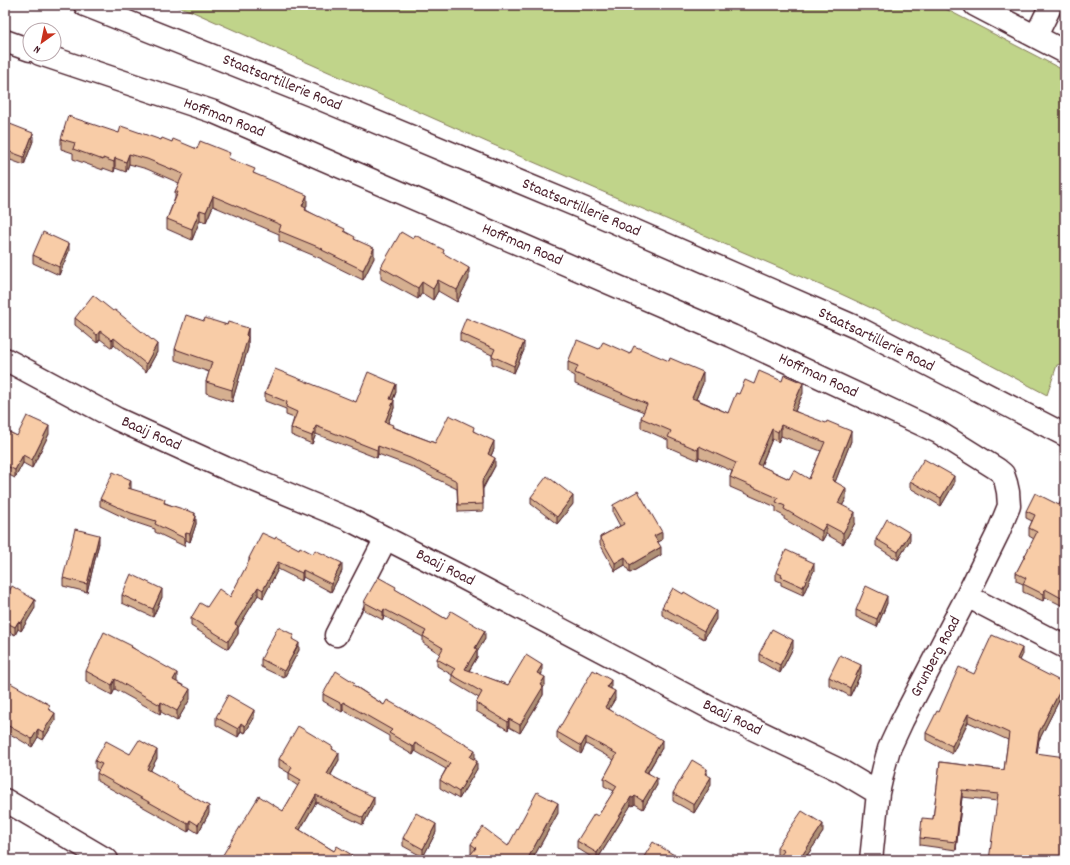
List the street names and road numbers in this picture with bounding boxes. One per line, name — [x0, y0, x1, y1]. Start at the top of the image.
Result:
street label: Staatsartillerie Road — [219, 49, 345, 117]
street label: Hoffman Road — [180, 92, 268, 144]
street label: Staatsartillerie Road — [518, 173, 644, 243]
street label: Hoffman Road — [478, 218, 566, 272]
street label: Staatsartillerie Road — [814, 302, 938, 378]
street label: Hoffman Road — [774, 347, 862, 405]
street label: Baaij Road — [117, 411, 185, 457]
street label: Baaij Road — [412, 543, 478, 593]
street label: Grunberg Road — [905, 612, 967, 702]
street label: Baaij Road — [699, 694, 765, 742]

